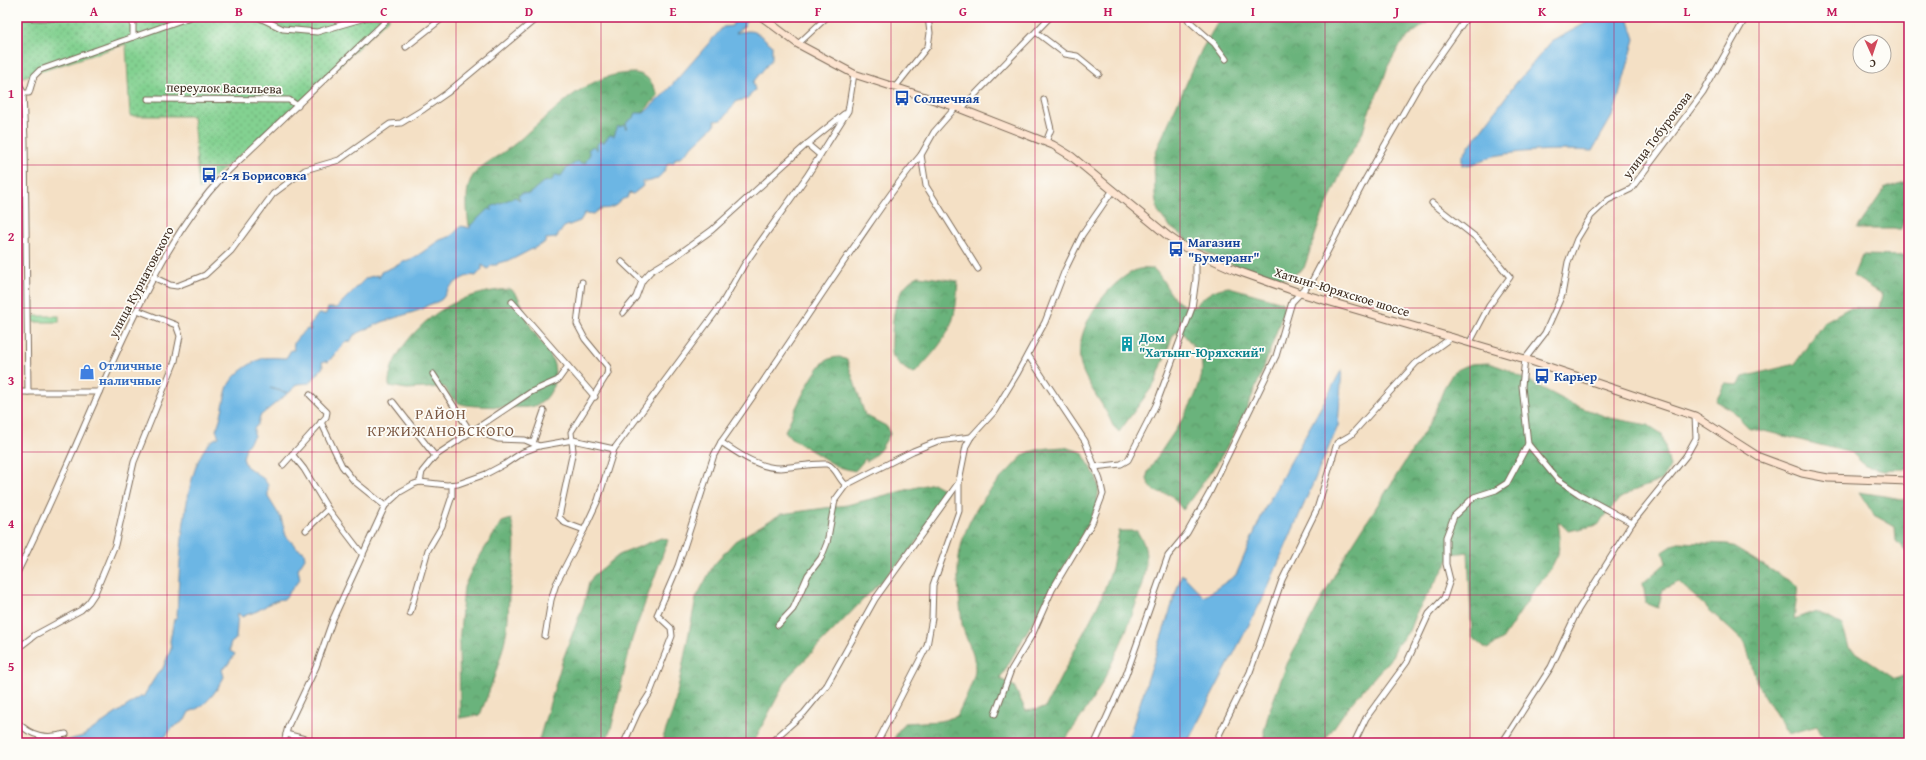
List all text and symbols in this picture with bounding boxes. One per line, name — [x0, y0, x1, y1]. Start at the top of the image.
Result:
text: A — [90, 2, 99, 21]
text: B — [235, 2, 243, 21]
text: C — [380, 2, 388, 21]
text: D — [525, 2, 533, 21]
text: E — [670, 2, 677, 21]
text: F — [815, 2, 822, 21]
text: G — [959, 2, 967, 21]
text: H — [1103, 2, 1113, 21]
text: I — [1251, 2, 1255, 21]
text: J — [1393, 2, 1400, 21]
text: K — [1538, 2, 1547, 21]
text: L — [1684, 2, 1691, 21]
text: M — [1826, 2, 1838, 21]
north arrow — [1852, 34, 1892, 74]
text: С — [1869, 56, 1876, 72]
street label: переулок Васильева — [166, 77, 283, 99]
text: 1 — [8, 84, 14, 103]
street label: улица Тобурокова — [1617, 87, 1697, 183]
bus stop icon: Солнечная — [893, 89, 911, 107]
place label: Солнечная — [914, 89, 980, 108]
bus stop icon: 2-я Борисовка — [200, 166, 218, 184]
place label: 2-я Борисовка — [221, 166, 307, 185]
street label: улица Курнатовского — [103, 223, 179, 342]
text: 2 — [8, 227, 15, 246]
place label: Магазин "Бумеранг" — [1188, 233, 1260, 267]
bus stop icon: Магазин "Бумеранг" — [1167, 240, 1185, 258]
street label: Хатынг-Юряхское шоссе — [1272, 262, 1412, 322]
place label: Дом "Хатынг-Юряхский" — [1138, 328, 1265, 362]
building icon: Дом "Хатынг-Юряхский" — [1118, 335, 1136, 353]
place label: Отличные наличные — [99, 356, 162, 390]
shop icon: Отличные наличные — [78, 363, 96, 381]
bus stop icon: Карьер — [1533, 367, 1551, 385]
place label: Карьер — [1554, 367, 1598, 386]
text: 3 — [8, 371, 14, 390]
district label: РАЙОН КРЖИЖАНОВСКОГО — [367, 403, 515, 441]
text: 4 — [8, 514, 15, 533]
text: 5 — [8, 657, 15, 676]

